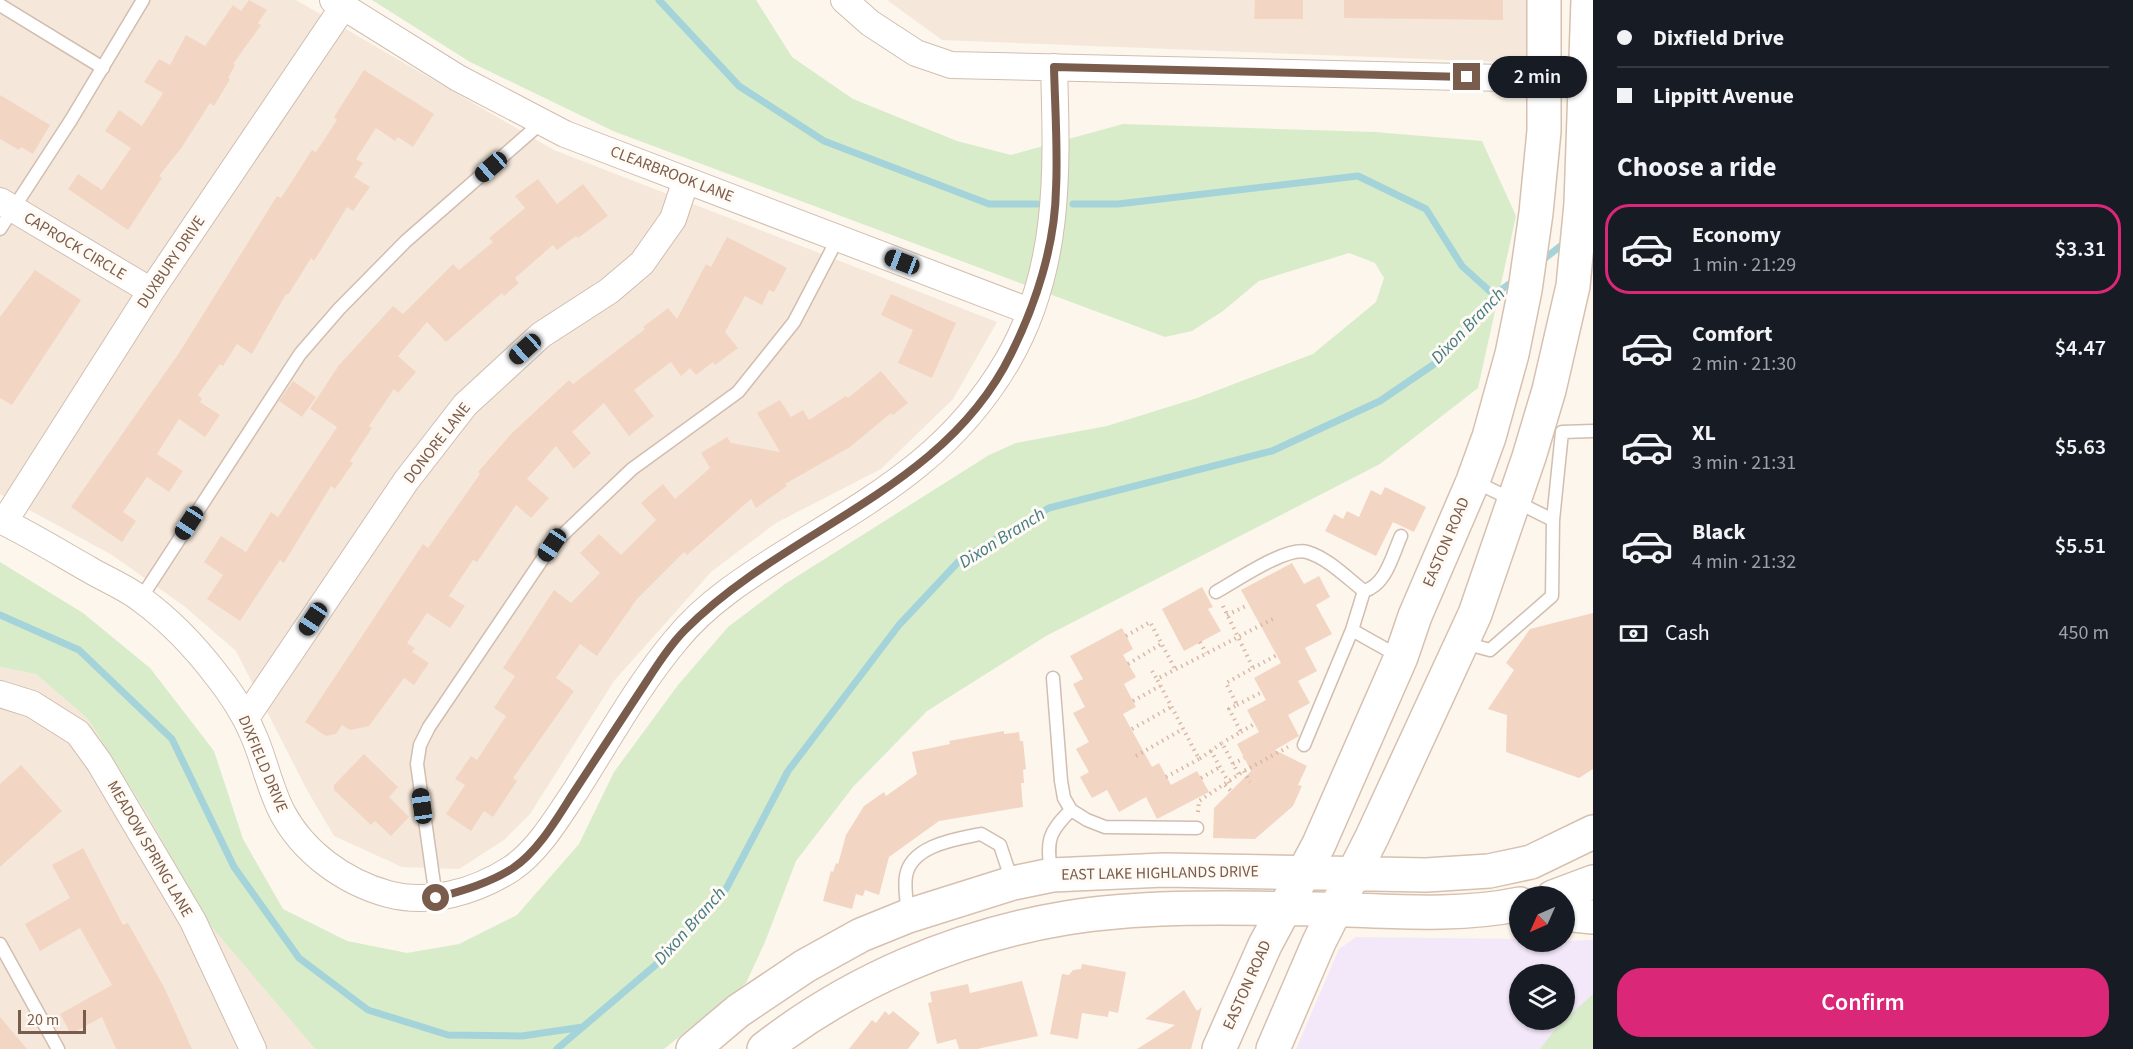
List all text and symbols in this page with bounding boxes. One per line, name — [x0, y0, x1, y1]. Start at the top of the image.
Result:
text: Dixfield Drive — [1653, 22, 1784, 54]
callout: 2 min — [1488, 56, 1587, 98]
route end — [1453, 63, 1480, 90]
text: 2 min — [1514, 63, 1561, 91]
text: Lippitt Avenue — [1653, 80, 1794, 112]
street label: CLEARBROOK LANE — [607, 140, 737, 208]
car — [472, 148, 510, 186]
text: Choose a ride — [1617, 148, 1777, 187]
street label: CAPROCK CIRCLE — [20, 207, 130, 285]
street label: DUXBURY DRIVE — [132, 211, 210, 313]
text: Economy — [1692, 219, 1781, 251]
icon: car — [1620, 222, 1674, 276]
text: $3.31 — [2055, 233, 2106, 265]
car — [882, 247, 922, 277]
text: 1 min · 21:29 — [1692, 251, 1796, 279]
water label: Dixon Branch — [1425, 282, 1511, 370]
text: Comfort — [1692, 318, 1773, 350]
icon: car — [1620, 321, 1674, 375]
car — [506, 330, 544, 368]
text: $4.47 — [2055, 332, 2106, 364]
text: 2 min · 21:30 — [1692, 350, 1796, 378]
street label: DONORE LANE — [398, 398, 476, 488]
text: XL — [1692, 417, 1716, 449]
icon: car — [1620, 420, 1674, 474]
text: $5.63 — [2055, 431, 2106, 463]
text: 3 min · 21:31 — [1692, 449, 1796, 477]
street label: EASTON ROAD — [1417, 493, 1475, 590]
water label: Dixon Branch — [954, 502, 1050, 574]
car — [172, 503, 206, 543]
text: Black — [1692, 516, 1746, 548]
icon: car — [1620, 519, 1674, 573]
car — [534, 525, 570, 565]
text: $5.51 — [2055, 530, 2106, 562]
text: 4 min · 21:32 — [1692, 548, 1796, 576]
car — [295, 599, 331, 639]
icon: cash — [1617, 617, 1650, 650]
text: Cash — [1665, 617, 1710, 649]
text: 450 m — [2059, 619, 2109, 647]
street label: DIXFIELD DRIVE — [233, 712, 293, 816]
street label: MEADOW SPRING LANE — [102, 777, 198, 921]
car — [411, 787, 433, 825]
street label: EAST LAKE HIGHLANDS DRIVE — [1061, 860, 1259, 886]
water label: Dixon Branch — [648, 882, 732, 970]
route start — [422, 884, 449, 911]
north arrow — [1509, 886, 1575, 952]
map controls — [1509, 886, 1575, 1030]
street label: EASTON ROAD — [1217, 937, 1277, 1033]
button: layers — [1509, 964, 1575, 1030]
button: Confirm — [1617, 968, 2109, 1037]
scale bar — [18, 1007, 86, 1034]
text: 20 m — [27, 1009, 59, 1031]

